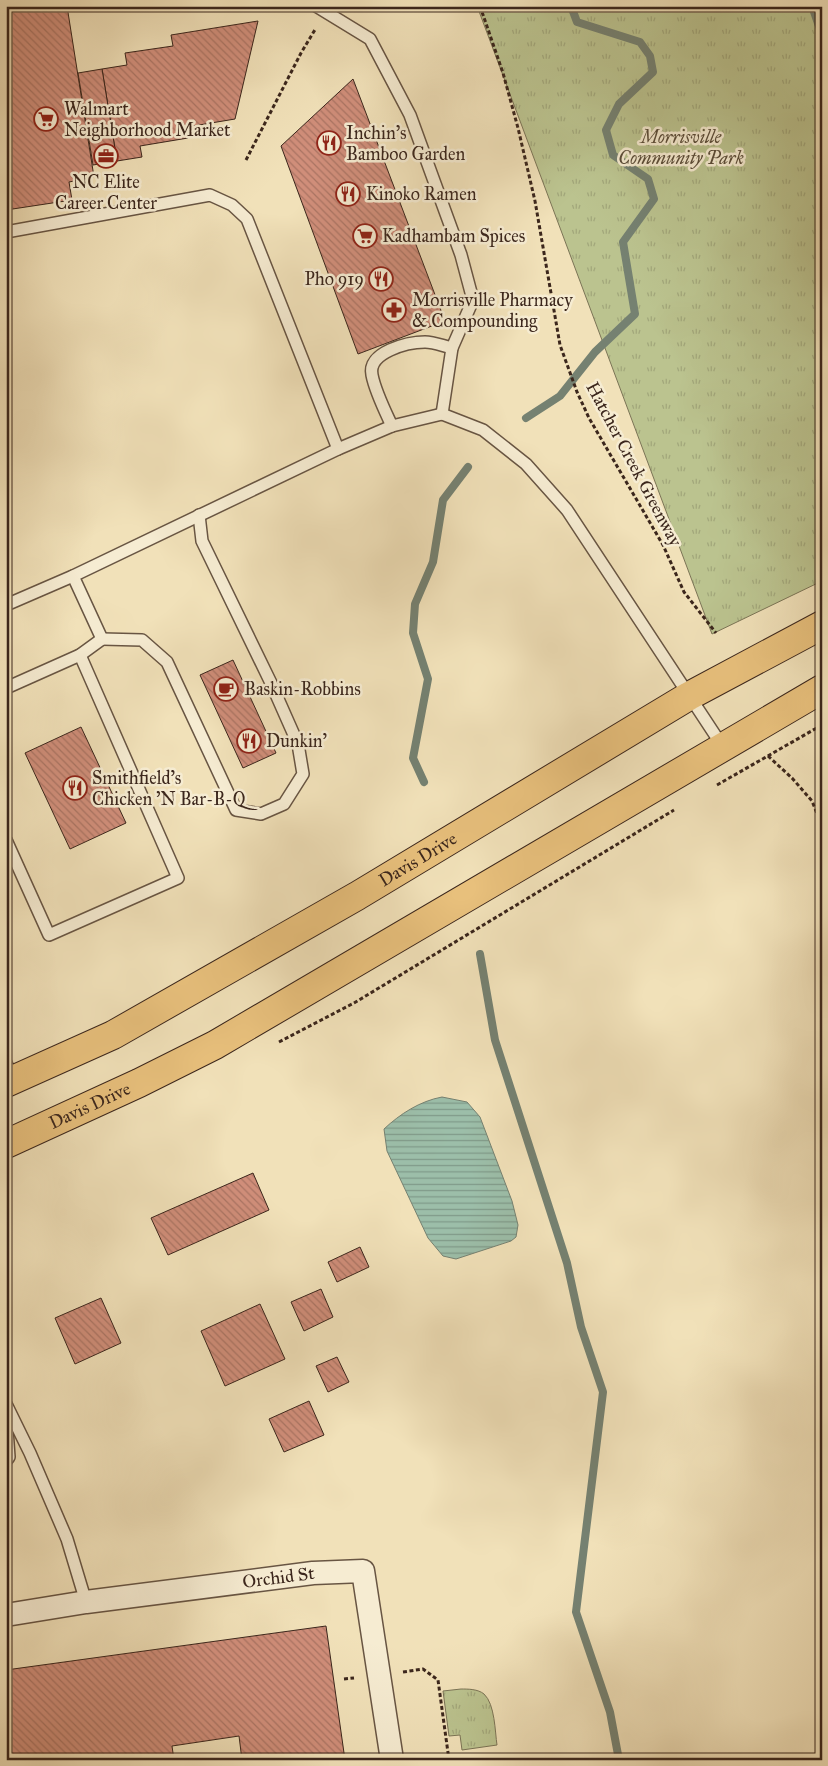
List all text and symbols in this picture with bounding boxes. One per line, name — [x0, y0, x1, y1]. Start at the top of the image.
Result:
place label: Walmart Neighborhood Market — [64, 98, 231, 142]
supermarket icon: Walmart Neighborhood Market — [33, 106, 59, 132]
place label: Inchin's Bamboo Garden — [346, 122, 466, 165]
park label: Morrisville Community Park — [618, 126, 744, 169]
restaurant icon: Inchin's Bamboo Garden — [316, 130, 342, 156]
office icon: NC Elite Career Center — [93, 143, 119, 169]
place label: NC Elite Career Center — [55, 171, 157, 214]
restaurant icon: Kinoko Ramen — [335, 181, 361, 207]
place label: Kinoko Ramen — [366, 183, 477, 205]
supermarket icon: Kadhambam Spices — [352, 223, 378, 249]
place label: Kadhambam Spices — [382, 225, 525, 247]
restaurant icon: Pho 919 — [368, 266, 394, 292]
place label: Pho 919 — [304, 268, 364, 290]
place label: Morrisville Pharmacy & Compounding — [412, 289, 573, 333]
pharmacy icon: Morrisville Pharmacy & Compounding — [381, 297, 407, 323]
street label: Hatcher Creek Greenway — [581, 378, 687, 551]
cafe icon: Baskin-Robbins — [213, 676, 239, 702]
place label: Baskin-Robbins — [244, 678, 361, 700]
restaurant icon: Dunkin' — [236, 728, 262, 754]
place label: Dunkin' — [266, 730, 327, 752]
place label: Smithfield's Chicken 'N Bar-B-Q — [92, 767, 258, 810]
restaurant icon: Smithfield's Chicken 'N Bar-B-Q — [62, 775, 88, 801]
street label: Davis Drive — [375, 827, 461, 891]
street label: Davis Drive — [45, 1077, 134, 1134]
street label: Orchid St — [241, 1562, 316, 1593]

